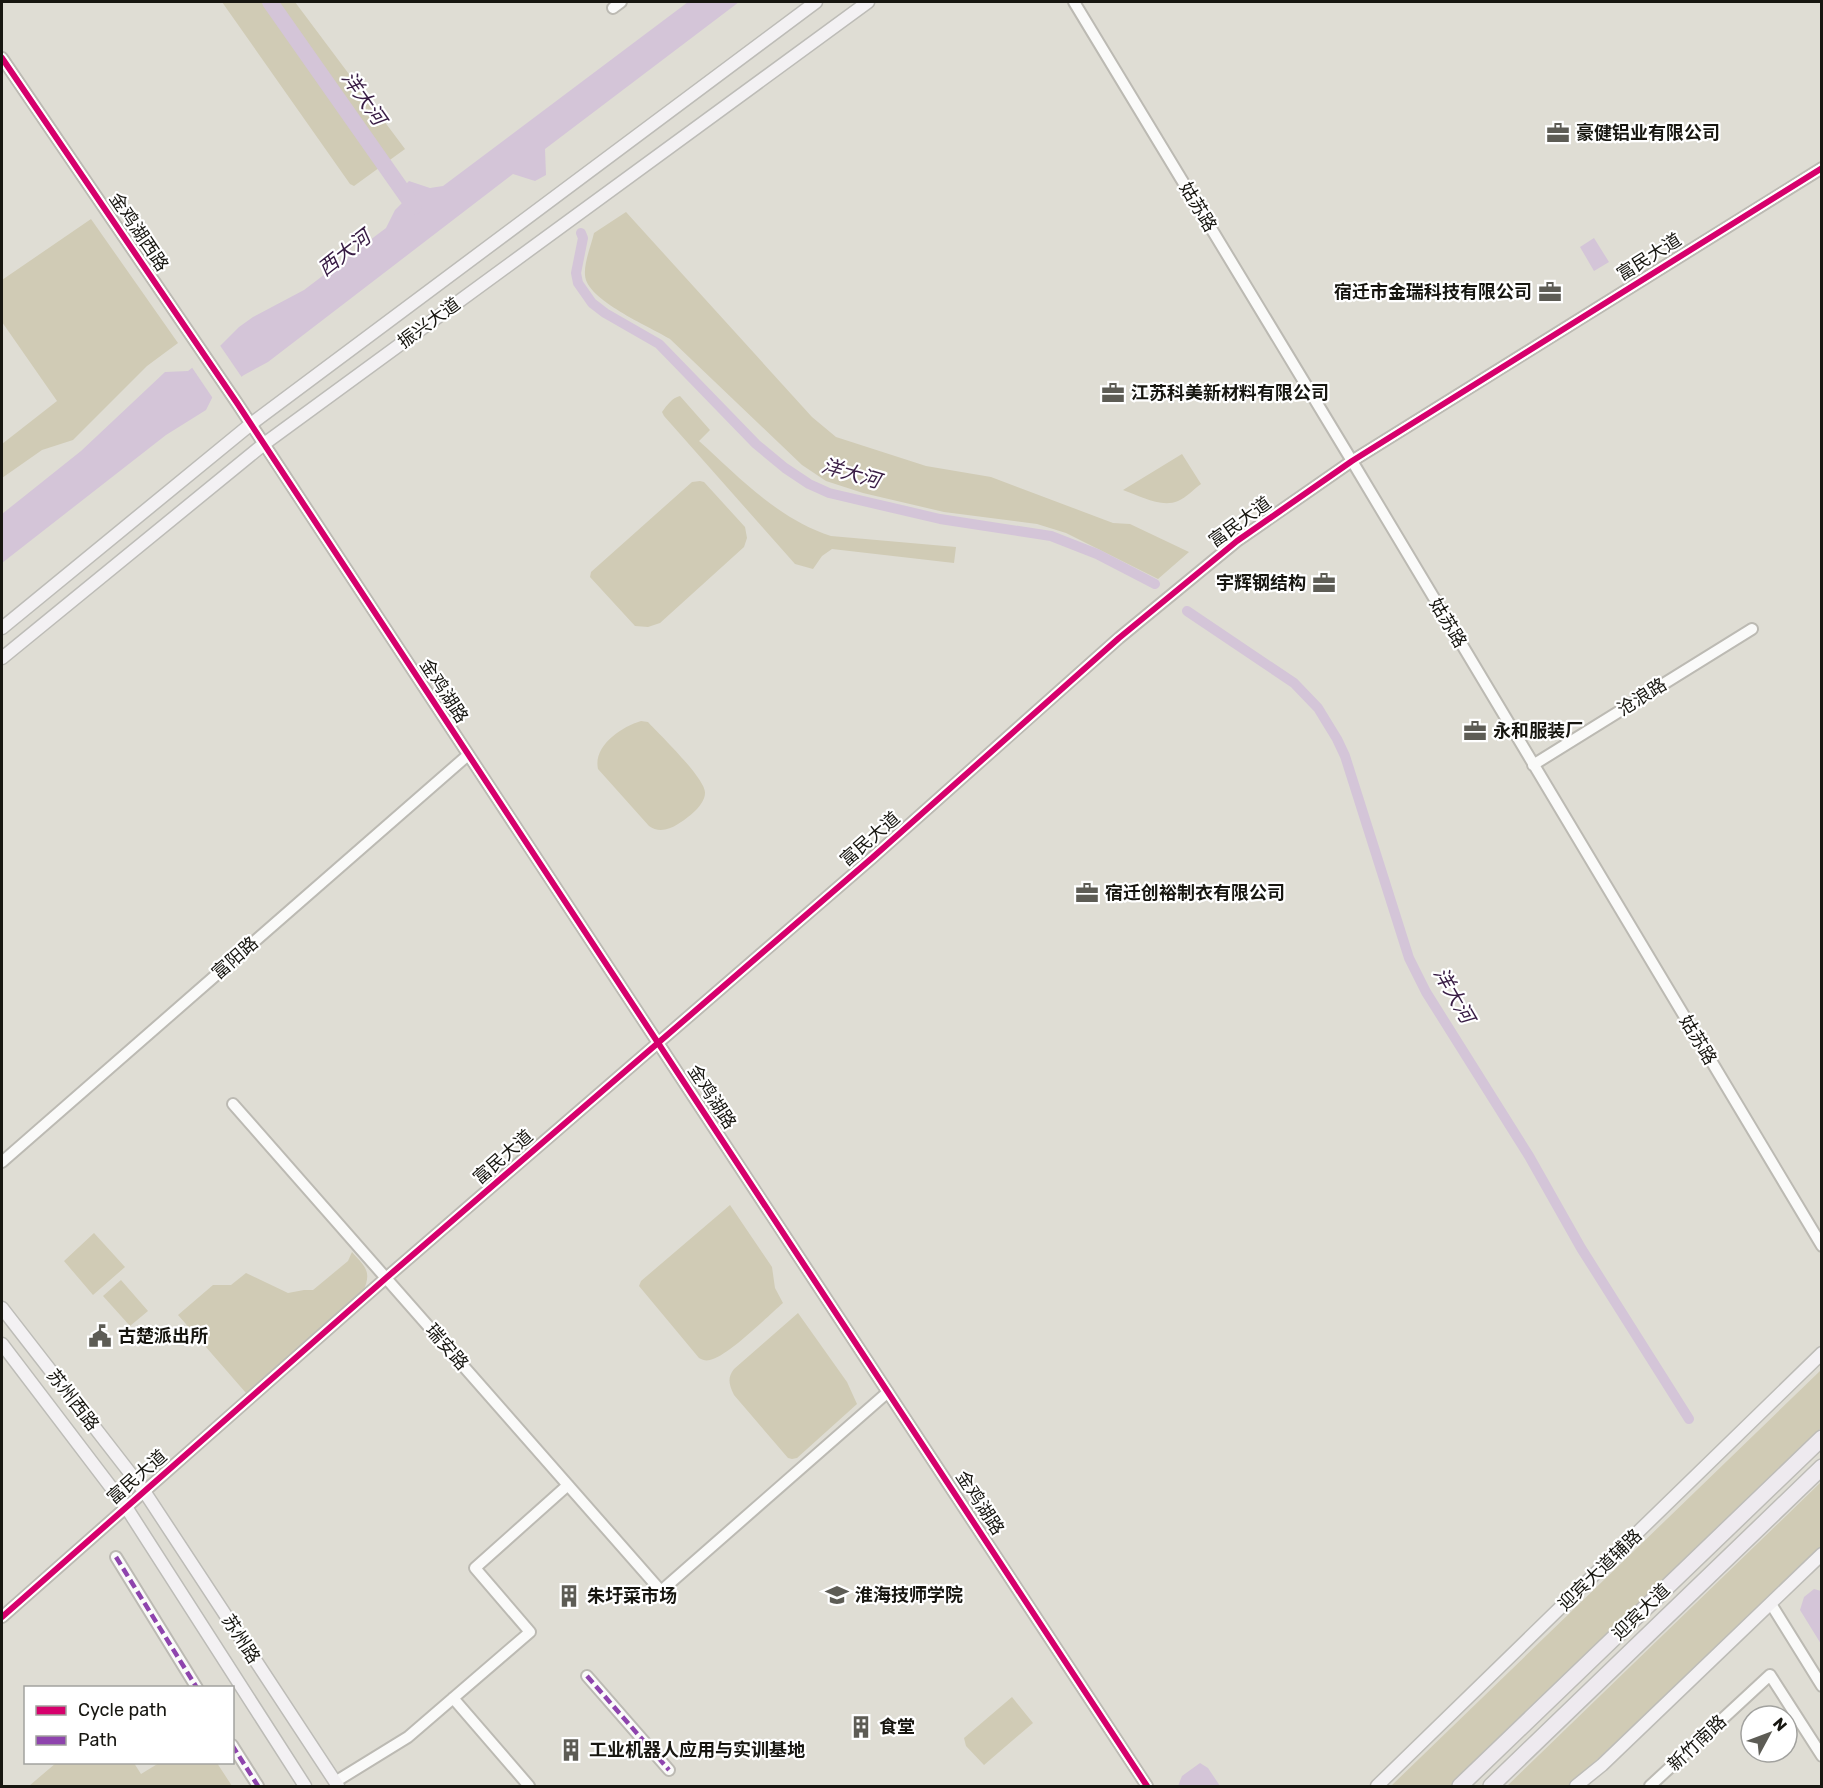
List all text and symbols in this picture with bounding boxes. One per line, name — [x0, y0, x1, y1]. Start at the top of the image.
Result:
water label: 洋大河 — [337, 67, 393, 133]
office icon: 豪健铝业有限公司 — [1545, 120, 1571, 146]
place label: 豪健铝业有限公司 — [1576, 122, 1720, 144]
street label: 姑苏路 — [1175, 178, 1221, 236]
street label: 金鸡湖西路 — [105, 189, 173, 275]
water label: 西大河 — [313, 223, 378, 281]
street label: 富民大道 — [1613, 229, 1685, 285]
office icon: 宿迁市金瑞科技有限公司 — [1537, 279, 1563, 305]
place label: 宿迁市金瑞科技有限公司 — [1334, 281, 1532, 303]
street label: 振兴大道 — [393, 293, 465, 353]
office icon: 江苏科美新材料有限公司 — [1100, 380, 1126, 406]
place label: 江苏科美新材料有限公司 — [1131, 382, 1329, 404]
water label: 洋大河 — [819, 453, 887, 494]
street label: 富民大道 — [1204, 492, 1276, 552]
office icon: 宇辉钢结构 — [1311, 570, 1337, 596]
place label: 宇辉钢结构 — [1216, 572, 1306, 594]
street label: 姑苏路 — [1425, 594, 1471, 652]
street label: 金鸡湖路 — [415, 655, 473, 727]
street label: 沧浪路 — [1613, 673, 1671, 721]
office icon: 永和服装厂 — [1462, 718, 1488, 744]
place label: 永和服装厂 — [1493, 720, 1583, 742]
street label: 富民大道 — [836, 807, 904, 871]
office icon: 宿迁创裕制衣有限公司 — [1074, 880, 1100, 906]
place label: 宿迁创裕制衣有限公司 — [1105, 882, 1285, 904]
street label: 富阳路 — [207, 932, 263, 984]
water label: 洋大河 — [1429, 963, 1481, 1030]
street label: 姑苏路 — [1675, 1011, 1721, 1069]
street label: 金鸡湖路 — [683, 1061, 741, 1133]
street label: 富民大道 — [469, 1125, 537, 1189]
street label: 瑞安路 — [421, 1319, 473, 1375]
public building icon: 古楚派出所 — [87, 1323, 113, 1349]
place label: 古楚派出所 — [118, 1325, 208, 1347]
street label: 苏州西路 — [42, 1365, 104, 1435]
street label: 富民大道 — [103, 1445, 171, 1509]
street label: 金鸡湖路 — [951, 1467, 1009, 1539]
street label: 迎宾大道辅路 — [1554, 1525, 1646, 1615]
street label: 迎宾大道 — [1608, 1579, 1674, 1645]
school or university icon: 淮海技师学院 — [824, 1582, 850, 1608]
building icon: 朱圩菜市场 — [556, 1583, 582, 1609]
place label: 淮海技师学院 — [855, 1584, 963, 1606]
place label: 朱圩菜市场 — [587, 1585, 677, 1607]
street label: 苏州路 — [217, 1610, 265, 1668]
legend — [24, 1686, 234, 1764]
text: Cycle path — [78, 1699, 167, 1721]
north arrow — [1739, 1704, 1799, 1764]
street label: 新竹南路 — [1663, 1710, 1731, 1776]
building icon: 食堂 — [848, 1714, 874, 1740]
text: N — [1769, 1714, 1791, 1735]
place label: 食堂 — [879, 1716, 915, 1738]
text: Path — [78, 1729, 117, 1751]
building icon: 工业机器人应用与实训基地 — [558, 1737, 584, 1763]
place label: 工业机器人应用与实训基地 — [589, 1739, 805, 1761]

